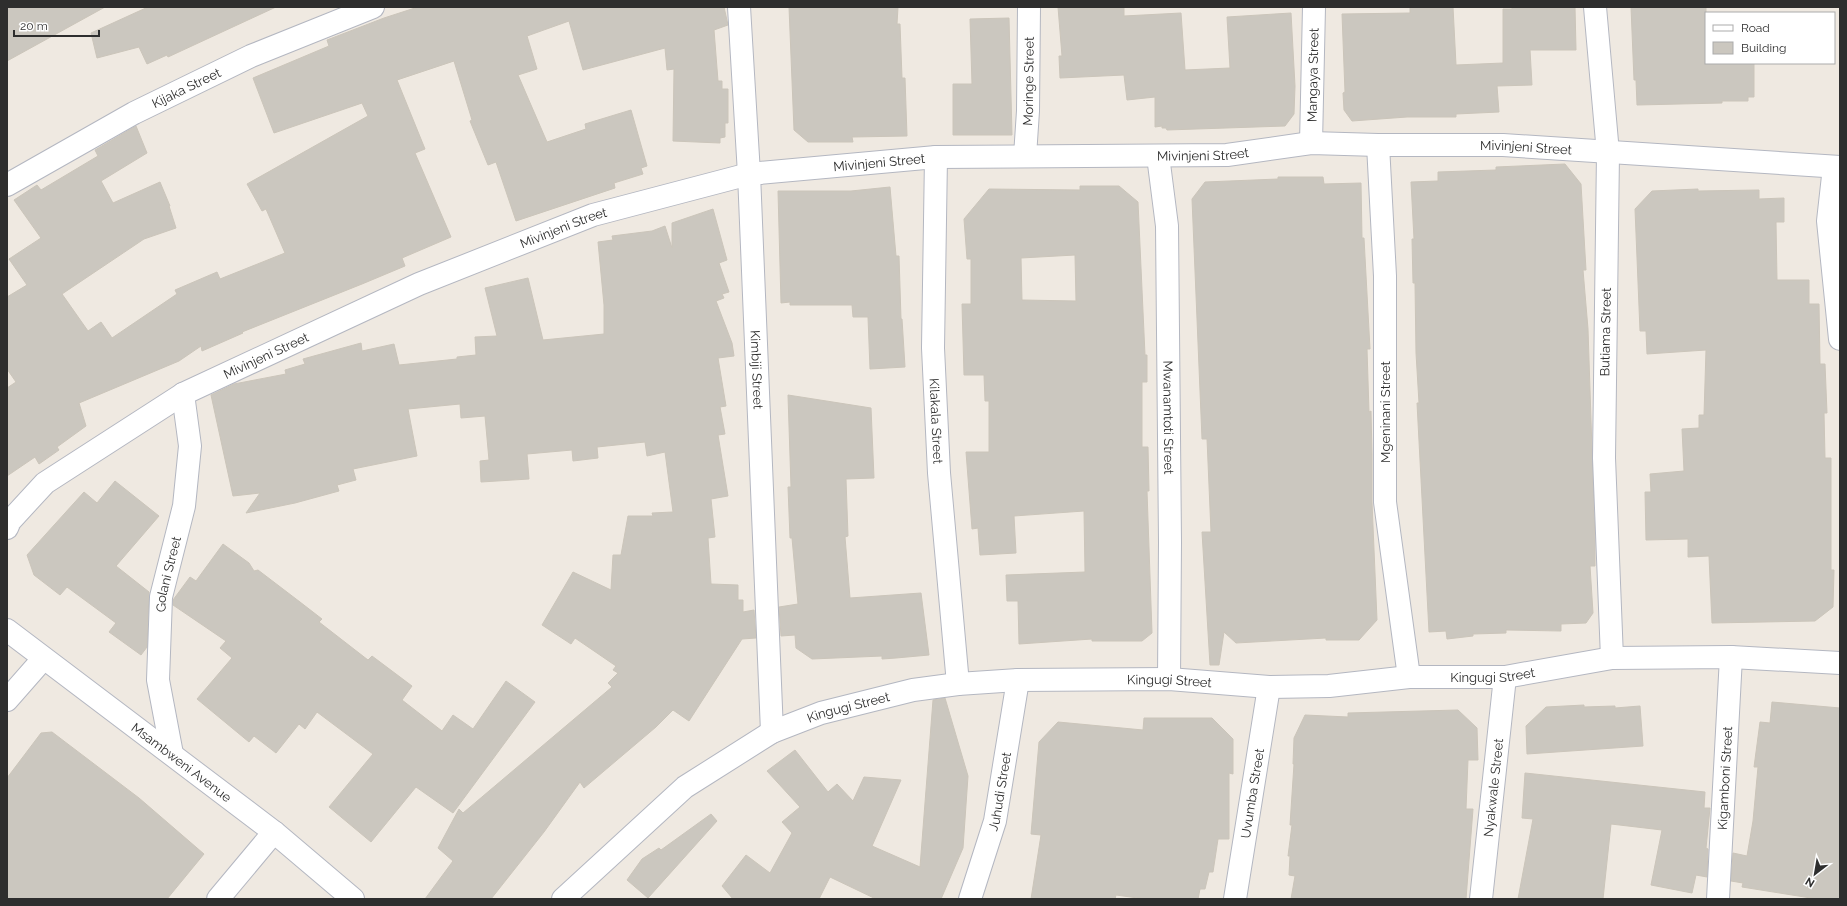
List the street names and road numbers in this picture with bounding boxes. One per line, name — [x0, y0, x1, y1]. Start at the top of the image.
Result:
street label: Mangaya Street — [1304, 27, 1322, 122]
street label: Moringe Street — [1020, 36, 1037, 126]
street label: Kijaka Street — [150, 65, 224, 111]
street label: Mivinjeni Street — [1480, 138, 1573, 158]
street label: Mivinjeni Street — [1157, 145, 1250, 163]
street label: Mivinjeni Street — [833, 151, 926, 174]
street label: Mivinjeni Street — [518, 205, 609, 251]
street label: Butiama Street — [1597, 287, 1614, 377]
street label: Mivinjeni Street — [221, 329, 312, 382]
street label: Kimbiji Street — [747, 330, 766, 410]
street label: Mwanamtoti Street — [1160, 360, 1176, 475]
street label: Mgeninani Street — [1378, 360, 1393, 463]
street label: Kilakala Street — [926, 378, 946, 465]
street label: Golani Street — [153, 534, 184, 612]
street label: Kingugi Street — [1450, 665, 1537, 685]
street label: Kingugi Street — [1127, 672, 1213, 690]
street label: Kingugi Street — [805, 689, 892, 726]
street label: Msambweni Avenue — [128, 720, 235, 805]
street label: Kigamboni Street — [1715, 725, 1735, 830]
street label: Nyakwale Street — [1481, 737, 1506, 838]
street label: Uvumba Street — [1238, 747, 1267, 840]
street label: Juhudi Street — [985, 750, 1014, 833]

